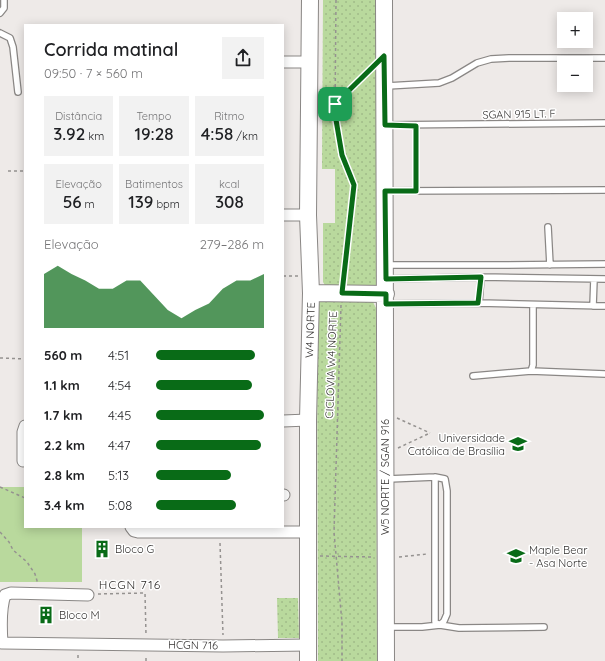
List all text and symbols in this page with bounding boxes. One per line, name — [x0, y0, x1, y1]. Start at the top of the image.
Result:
map controls — [557, 12, 593, 92]
button: + — [557, 12, 593, 48]
button: share — [222, 37, 264, 79]
text: Corrida matinal — [44, 38, 178, 61]
button: − — [557, 56, 593, 92]
text: 09:50 · 7 × 560 m — [44, 65, 143, 81]
pin — [318, 87, 352, 121]
icon: arrive — [324, 93, 346, 115]
street label: SGAN 915 LT. F — [482, 106, 556, 122]
text: Distância — [55, 109, 102, 123]
text: Tempo — [137, 109, 171, 123]
text: Ritmo — [214, 109, 244, 123]
text: 3.92 — [53, 123, 85, 144]
text: 19:28 — [134, 123, 174, 144]
text: 4:58 — [201, 123, 233, 144]
text: km — [85, 129, 104, 143]
text: /km — [233, 129, 258, 143]
text: Elevação — [56, 177, 102, 191]
text: Batimentos — [125, 177, 183, 191]
text: kcal — [219, 177, 240, 191]
text: 56 — [63, 191, 82, 212]
text: 139 — [128, 191, 153, 212]
text: 308 — [215, 191, 244, 212]
text: m — [82, 197, 95, 211]
text: bpm — [153, 197, 180, 211]
text: Elevação — [44, 236, 99, 252]
text: 279–286 m — [200, 236, 264, 252]
street label: W4 NORTE — [302, 302, 318, 358]
street label: CICLOVIA W4 NORTE — [322, 311, 340, 419]
text: 560 m — [44, 347, 82, 363]
text: 4:51 — [108, 347, 129, 363]
text: 1.1 km — [44, 377, 80, 393]
text: 4:54 — [108, 377, 131, 393]
text: 1.7 km — [44, 407, 82, 423]
text: 4:45 — [108, 407, 131, 423]
street label: W5 NORTE / SGAN 916 — [378, 419, 392, 535]
place label: Universidade Católica de Brasília — [408, 431, 505, 458]
school or university icon: Universidade Católica de Brasília — [508, 434, 528, 454]
text: 2.2 km — [44, 437, 85, 453]
text: 4:47 — [108, 437, 130, 453]
text: 2.8 km — [44, 467, 85, 483]
text: 5:13 — [108, 467, 129, 483]
text: 3.4 km — [44, 497, 85, 513]
text: 5:08 — [108, 497, 132, 513]
building icon: Bloco G — [92, 539, 112, 559]
place label: Bloco G — [115, 542, 154, 556]
place label: Maple Bear - Asa Norte — [529, 543, 588, 570]
school or university icon: Maple Bear - Asa Norte — [506, 546, 526, 566]
district label: HCGN 716 — [99, 577, 161, 592]
building icon: Bloco M — [36, 605, 56, 625]
place label: Bloco M — [59, 608, 100, 622]
street label: HCGN 716 — [168, 638, 218, 652]

